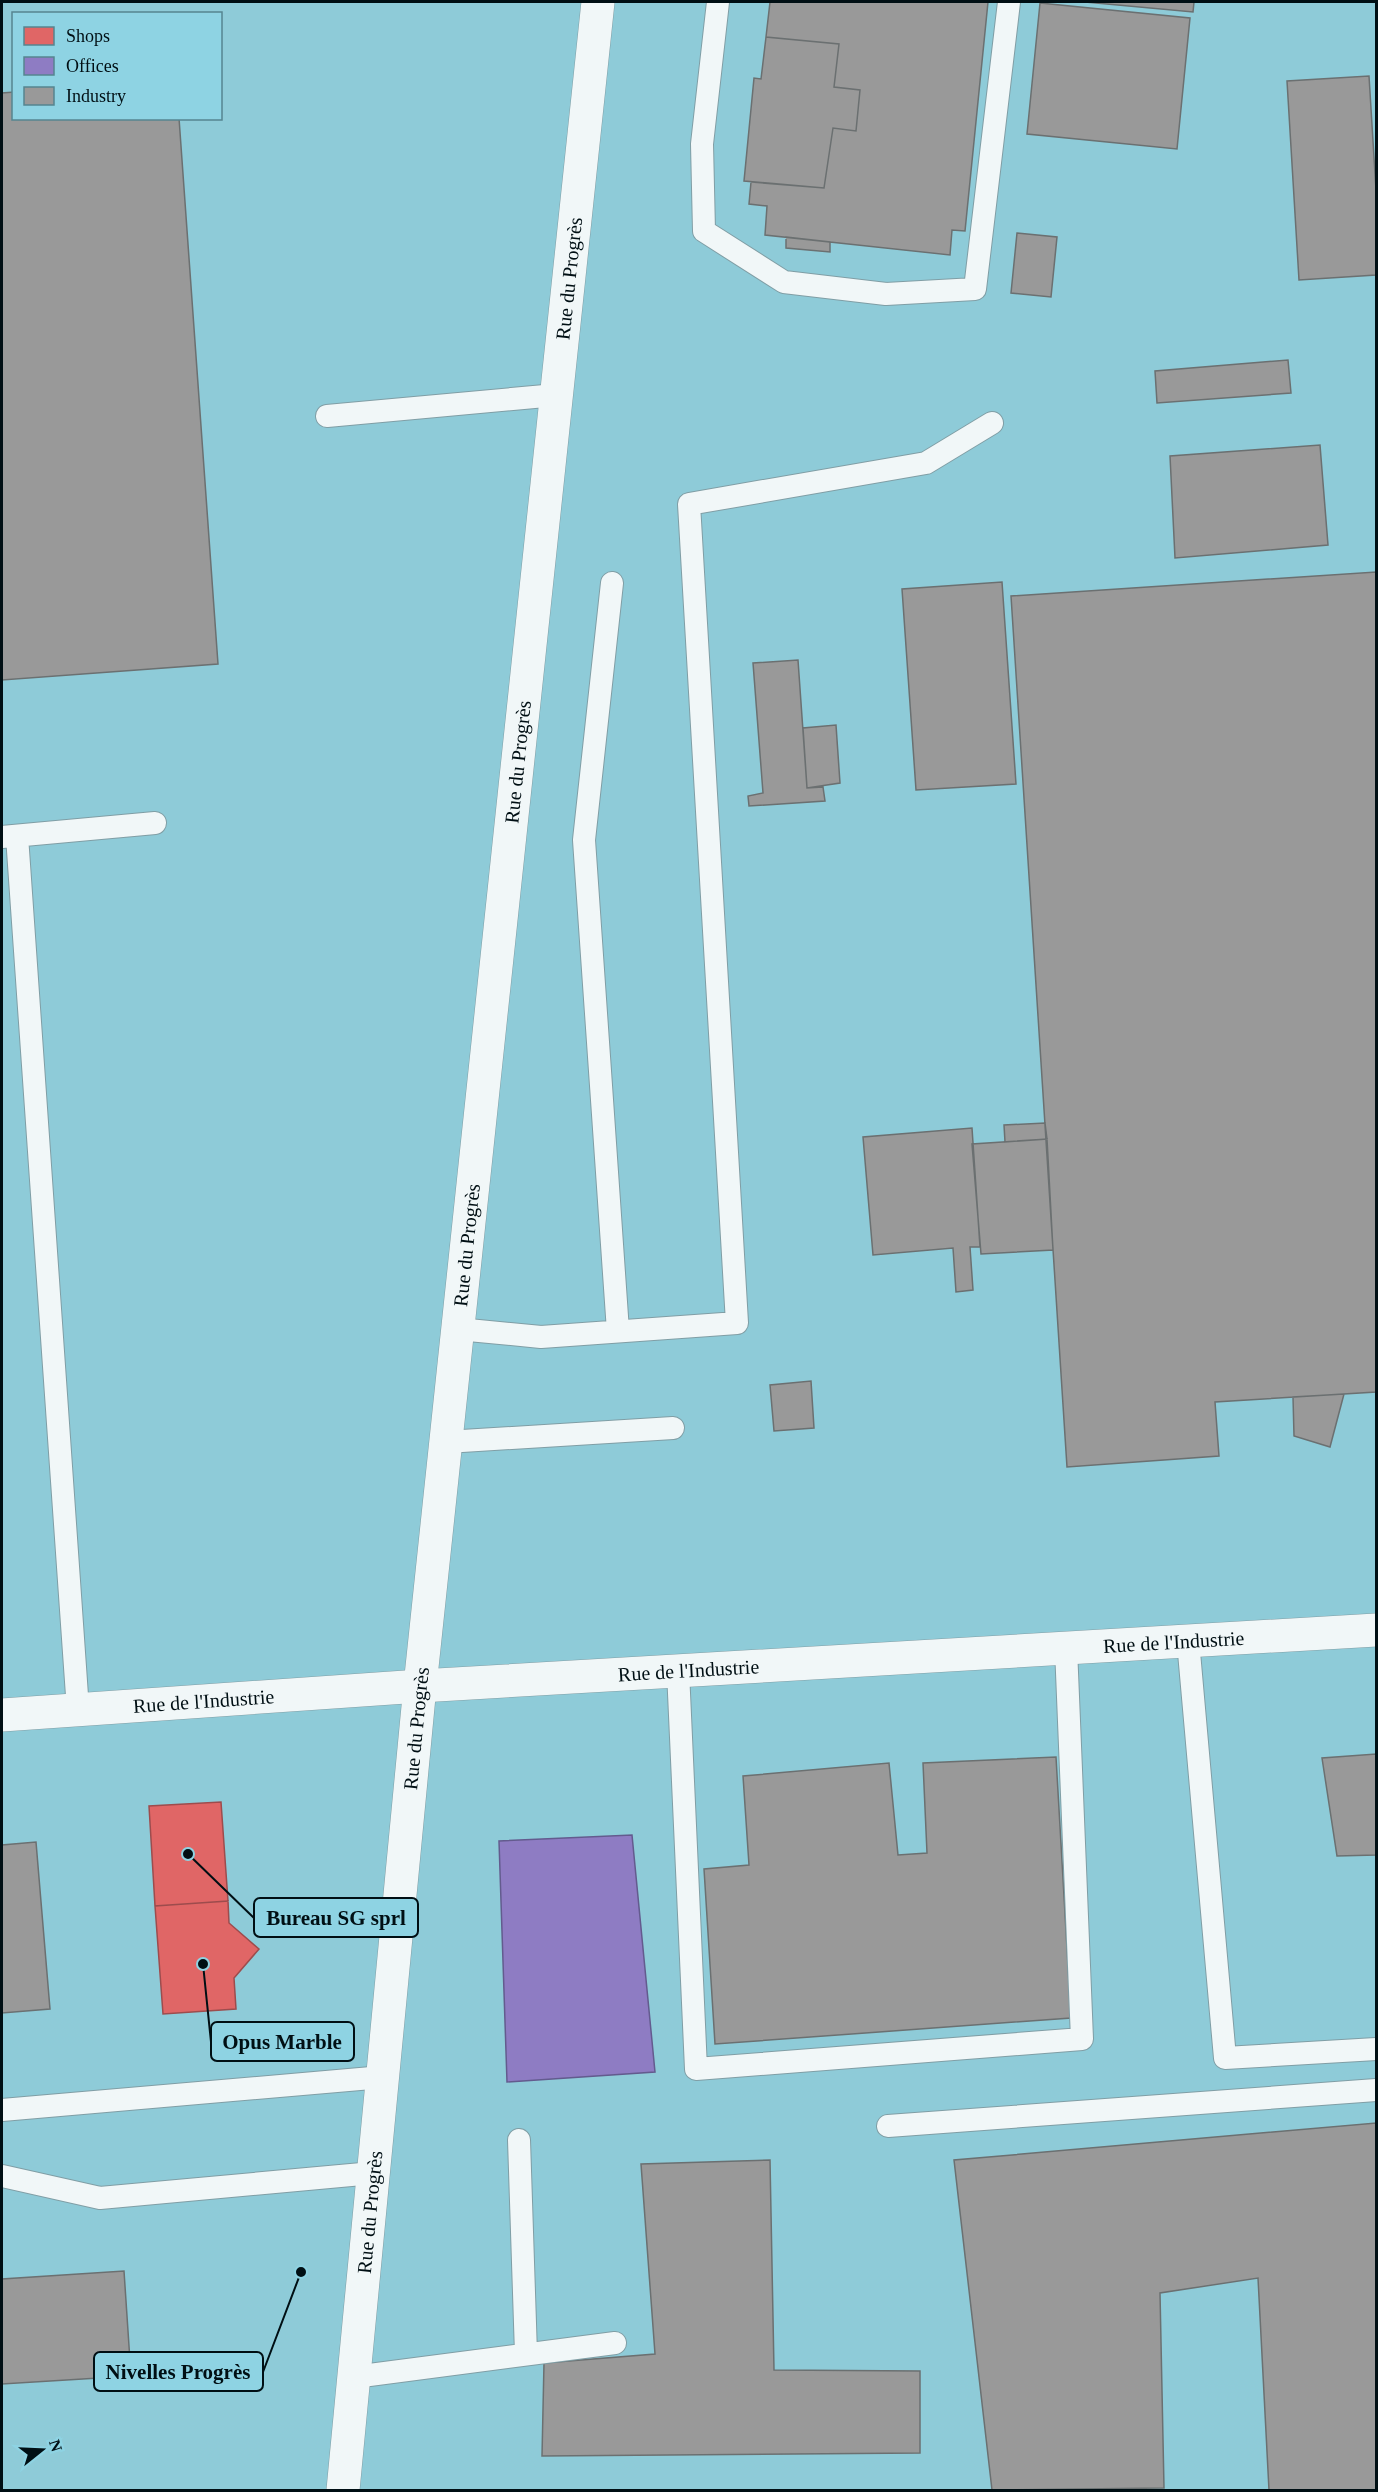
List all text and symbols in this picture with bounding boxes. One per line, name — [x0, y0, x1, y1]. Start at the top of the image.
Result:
legend — [12, 12, 222, 120]
text: Shops — [66, 26, 110, 46]
text: Offices — [66, 56, 119, 76]
text: Industry — [66, 86, 126, 106]
street label: Rue du Progrès — [551, 216, 586, 341]
street label: Rue du Progrès — [500, 699, 535, 824]
street label: Rue du Progrès — [449, 1182, 484, 1308]
street label: Rue de l'Industrie — [1102, 1627, 1245, 1657]
street label: Rue de l'Industrie — [617, 1655, 760, 1685]
street label: Rue du Progrès — [399, 1666, 433, 1791]
street label: Rue de l'Industrie — [132, 1685, 275, 1717]
callout: Bureau SG sprl — [254, 1898, 418, 1937]
text: Bureau SG sprl — [266, 1906, 406, 1930]
callout: Opus Marble — [211, 2022, 354, 2061]
text: Opus Marble — [222, 2030, 342, 2054]
street label: Rue du Progrès — [353, 2150, 386, 2275]
callout: Nivelles Progrès — [94, 2352, 263, 2391]
text: Nivelles Progrès — [106, 2360, 250, 2384]
north arrow — [12, 2420, 72, 2480]
text: N — [46, 2437, 66, 2454]

